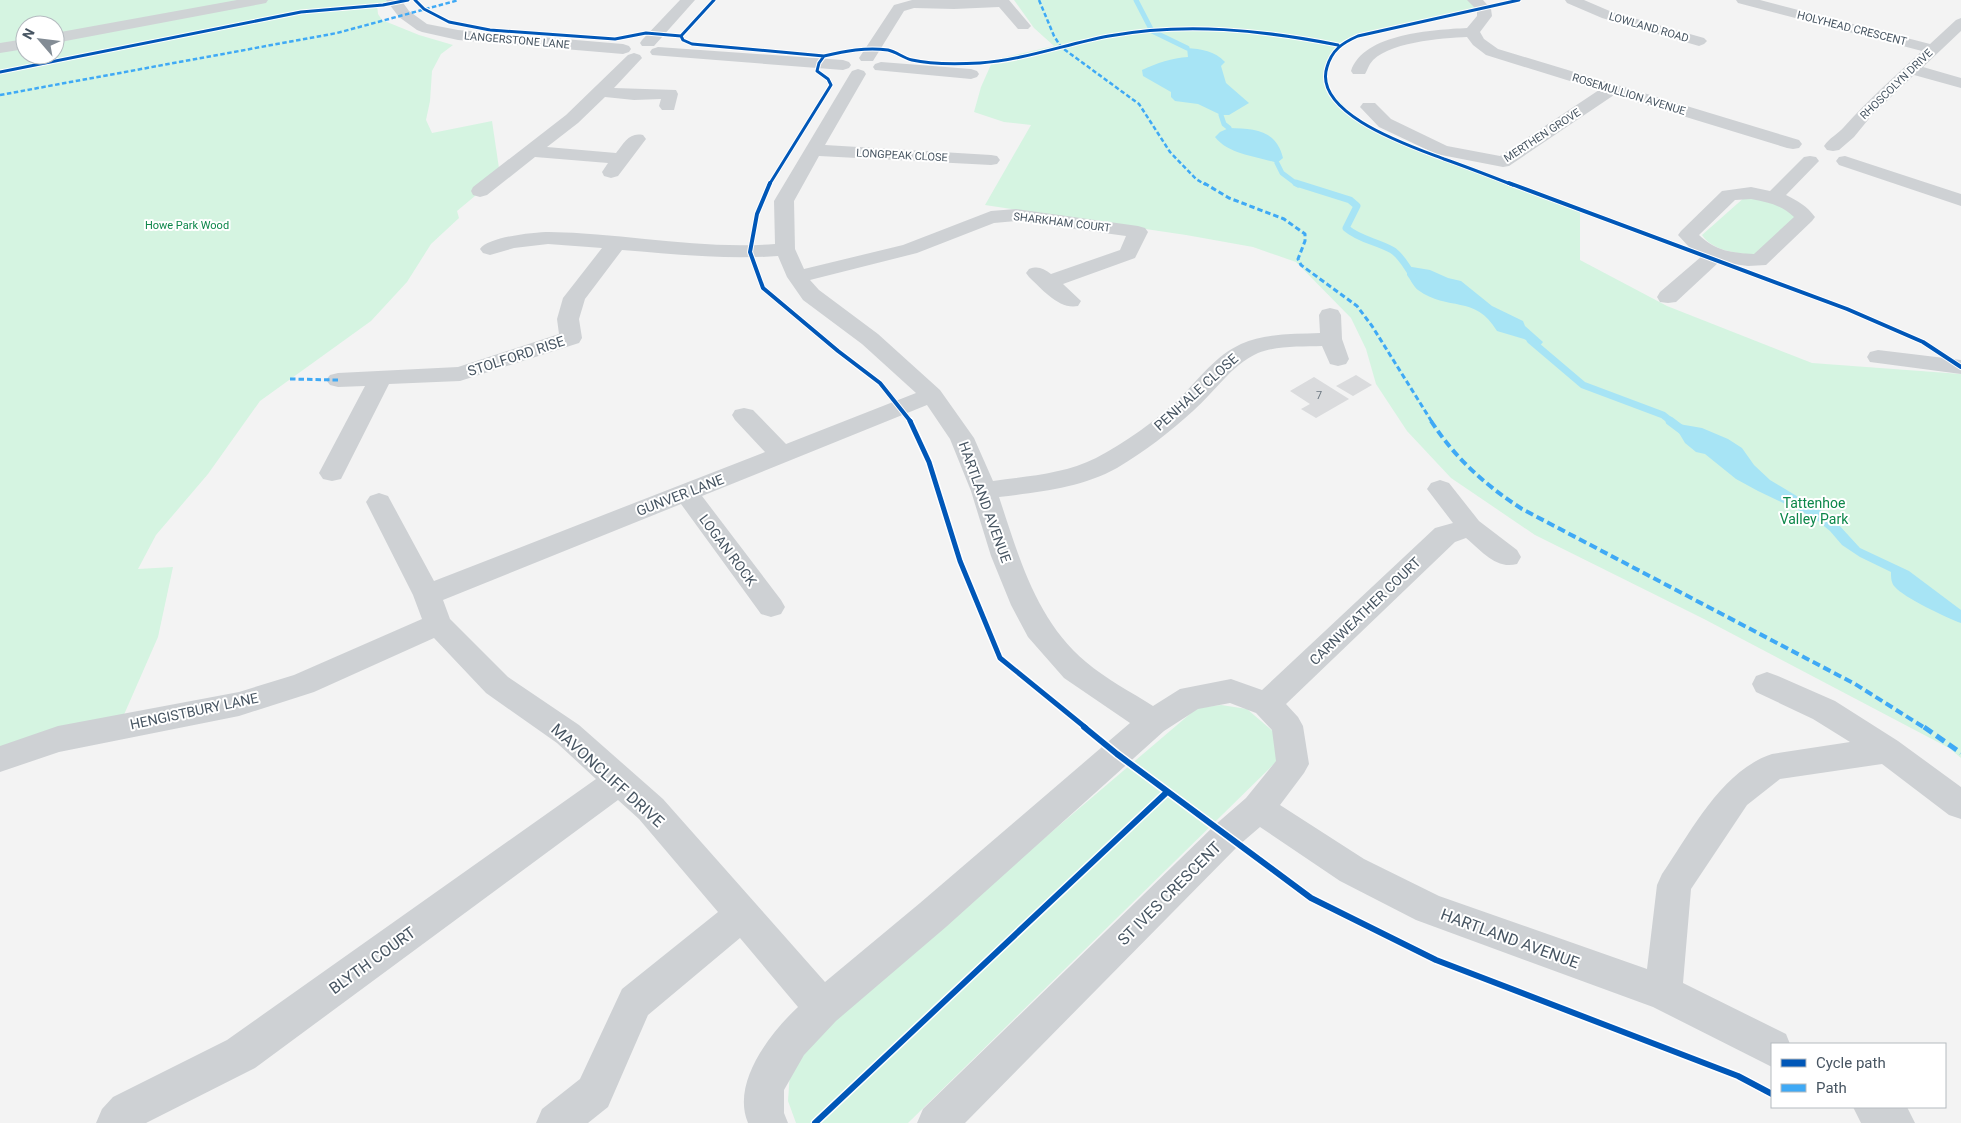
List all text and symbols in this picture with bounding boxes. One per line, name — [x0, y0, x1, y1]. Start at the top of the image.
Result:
street label: HOLYHEAD CRESCENT — [1796, 9, 1908, 48]
street label: LOWLAND ROAD — [1607, 10, 1690, 45]
north arrow — [15, 15, 65, 65]
text: N — [19, 26, 38, 42]
street label: LANGERSTONE LANE — [463, 29, 570, 52]
street label: RHOSCOLYN DRIVE — [1857, 47, 1935, 122]
street label: ROSEMULLION AVENUE — [1571, 71, 1687, 118]
street label: MERTHEN GROVE — [1502, 106, 1583, 165]
street label: LONGPEAK CLOSE — [856, 147, 948, 164]
street label: SHARKHAM COURT — [1013, 210, 1112, 235]
park label: Howe Park Wood — [145, 219, 229, 232]
street label: STOLFORD RISE — [465, 333, 567, 379]
street label: PENHALE CLOSE — [1151, 350, 1241, 434]
house number: 7 — [1316, 389, 1322, 402]
street label: HARTLAND AVENUE — [956, 439, 1014, 565]
street label: GUNVER LANE — [634, 471, 726, 519]
park label: Tattenhoe Valley Park — [1780, 495, 1849, 527]
street label: LOGAN ROCK — [696, 511, 760, 589]
street label: CARNWEATHER COURT — [1306, 553, 1424, 668]
street label: HENGISTBURY LANE — [128, 690, 260, 732]
street label: MAVONCLIFF DRIVE — [547, 720, 668, 831]
street label: ST IVES CRESCENT — [1114, 837, 1226, 949]
street label: HARTLAND AVENUE — [1438, 905, 1582, 972]
street label: BLYTH COURT — [325, 922, 419, 998]
legend — [1771, 1043, 1946, 1108]
text: Cycle path — [1816, 1054, 1886, 1072]
text: Path — [1816, 1079, 1847, 1097]

